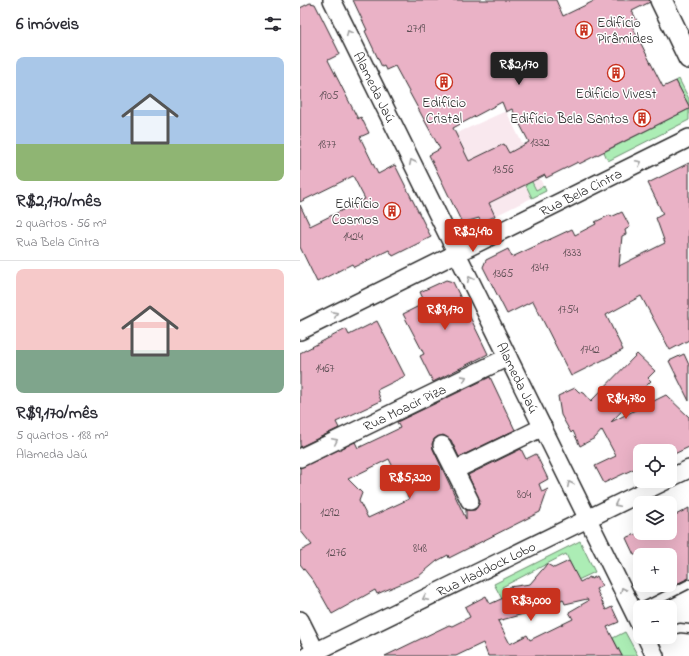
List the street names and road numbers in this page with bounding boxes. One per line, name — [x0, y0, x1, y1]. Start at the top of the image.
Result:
street label: Alameda Jaú — [347, 48, 400, 127]
street label: Rua Bela Cintra — [536, 164, 626, 223]
street label: Alameda Jaú — [490, 339, 543, 418]
street label: Rua Moacir Piza — [360, 380, 450, 438]
street label: Rua Haddock Lobo — [433, 537, 540, 603]

